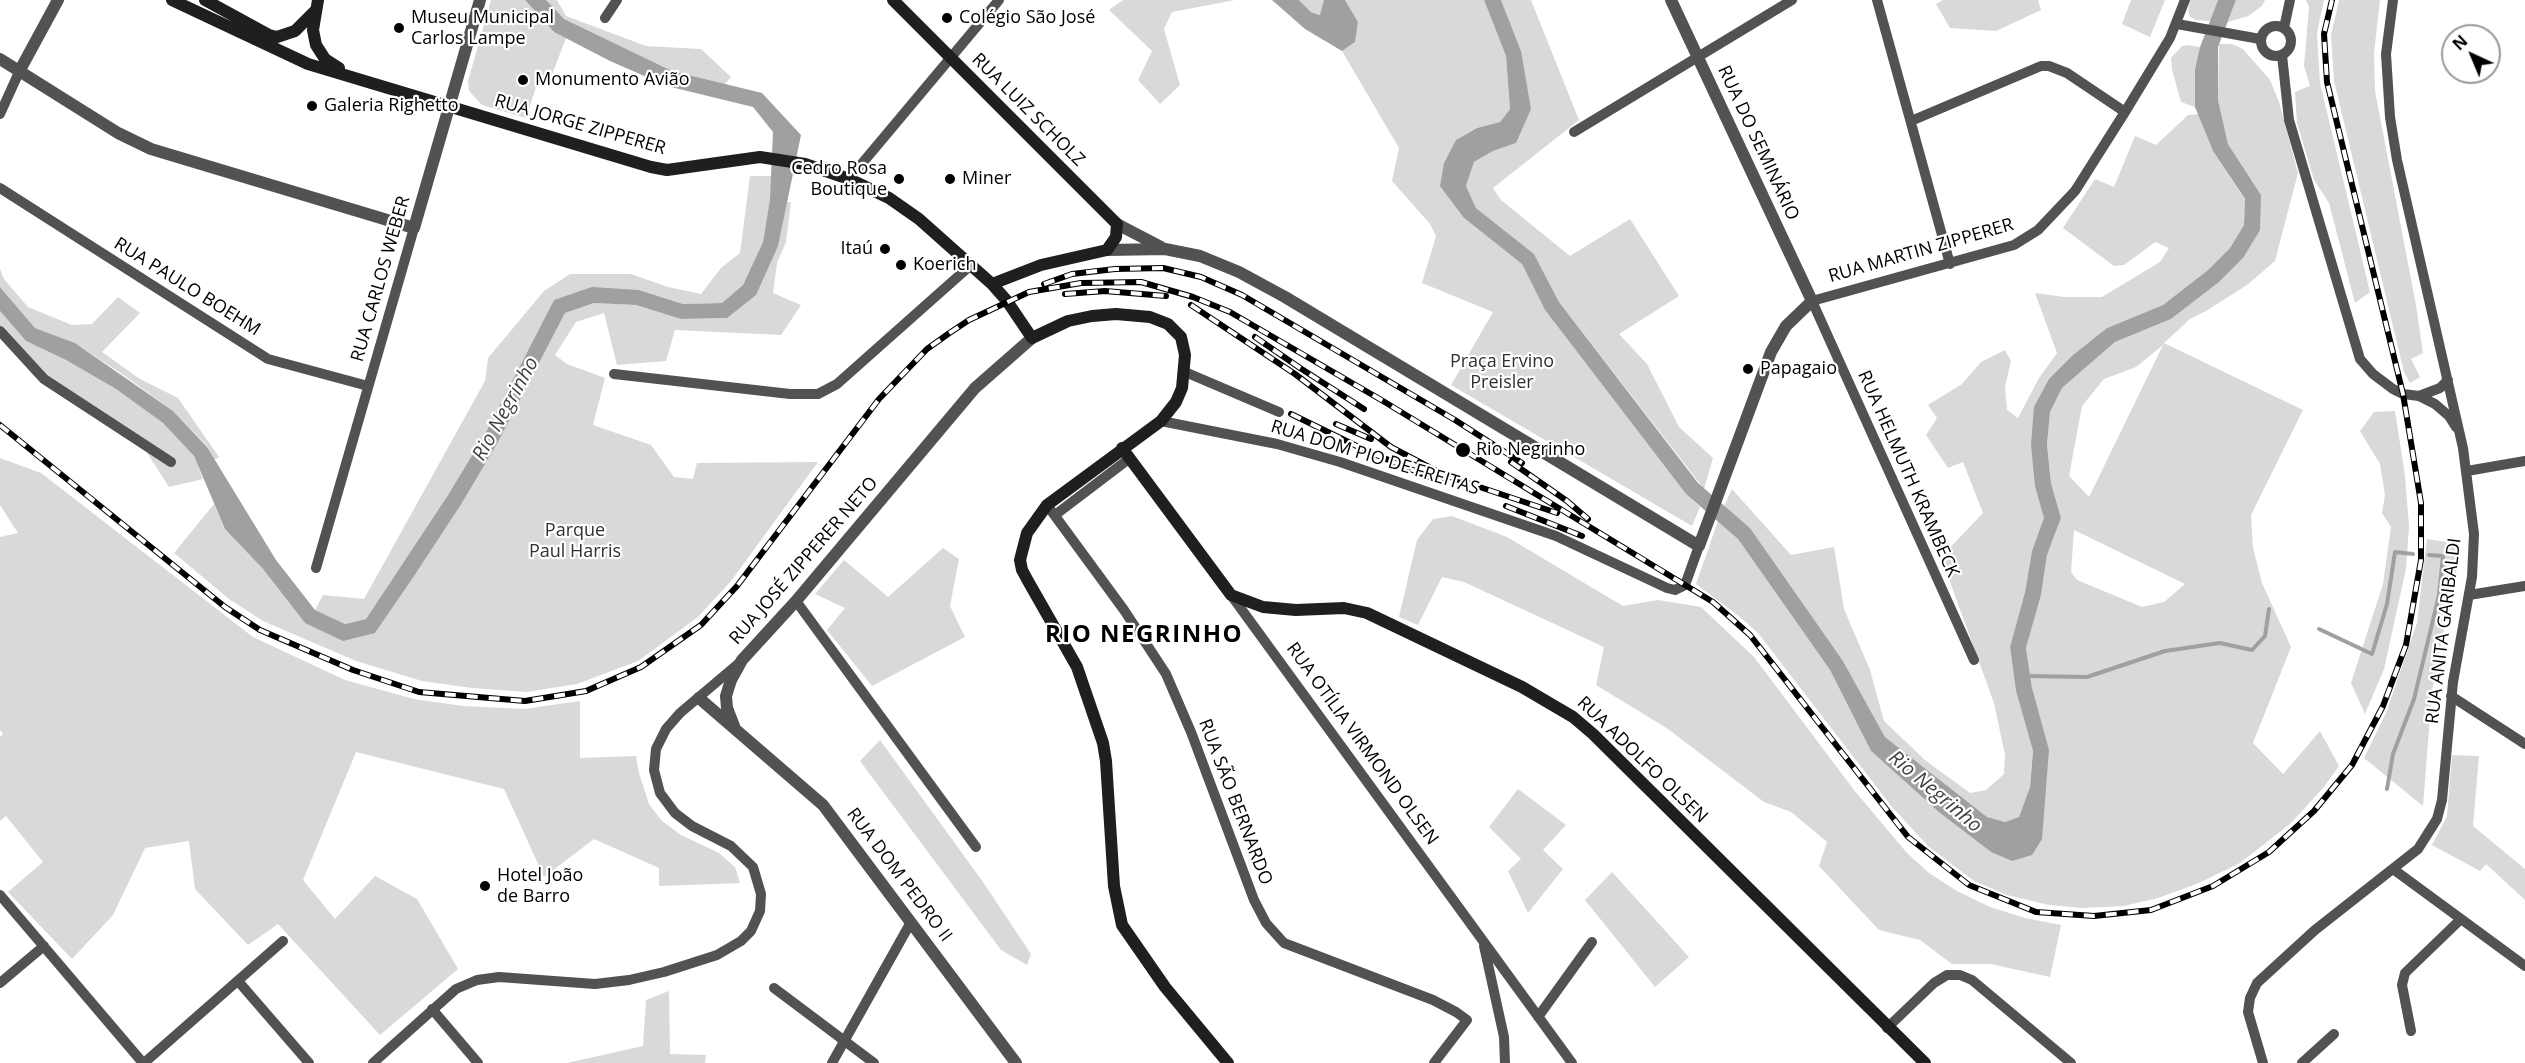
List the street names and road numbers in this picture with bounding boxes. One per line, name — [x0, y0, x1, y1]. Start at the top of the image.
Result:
street label: RUA LUIZ SCHOLZ — [967, 49, 1089, 171]
street label: RUA DO SEMINÁRIO — [1713, 62, 1803, 224]
street label: RUA JORGE ZIPPERER — [492, 90, 668, 160]
street label: RUA CARLOS WEBER — [347, 194, 415, 364]
street label: RUA MARTIN ZIPPERER — [1826, 214, 2016, 288]
street label: RUA PAULO BOEHM — [110, 233, 264, 341]
street label: RUA HELMUTH KRAMBECK — [1853, 367, 1963, 581]
street label: RUA DOM PIO DE FREITAS — [1268, 416, 1482, 500]
street label: RUA JOSÉ ZIPPERER NETO — [725, 473, 883, 649]
street label: RUA ANITA GARIBALDI — [2422, 537, 2466, 725]
street label: RUA OTÍLIA VIRMOND OLSEN — [1281, 639, 1443, 849]
street label: RUA ADOLFO OLSEN — [1572, 692, 1712, 828]
street label: RUA SÃO BERNARDO — [1193, 716, 1277, 888]
street label: RUA DOM PEDRO II — [842, 804, 956, 946]

